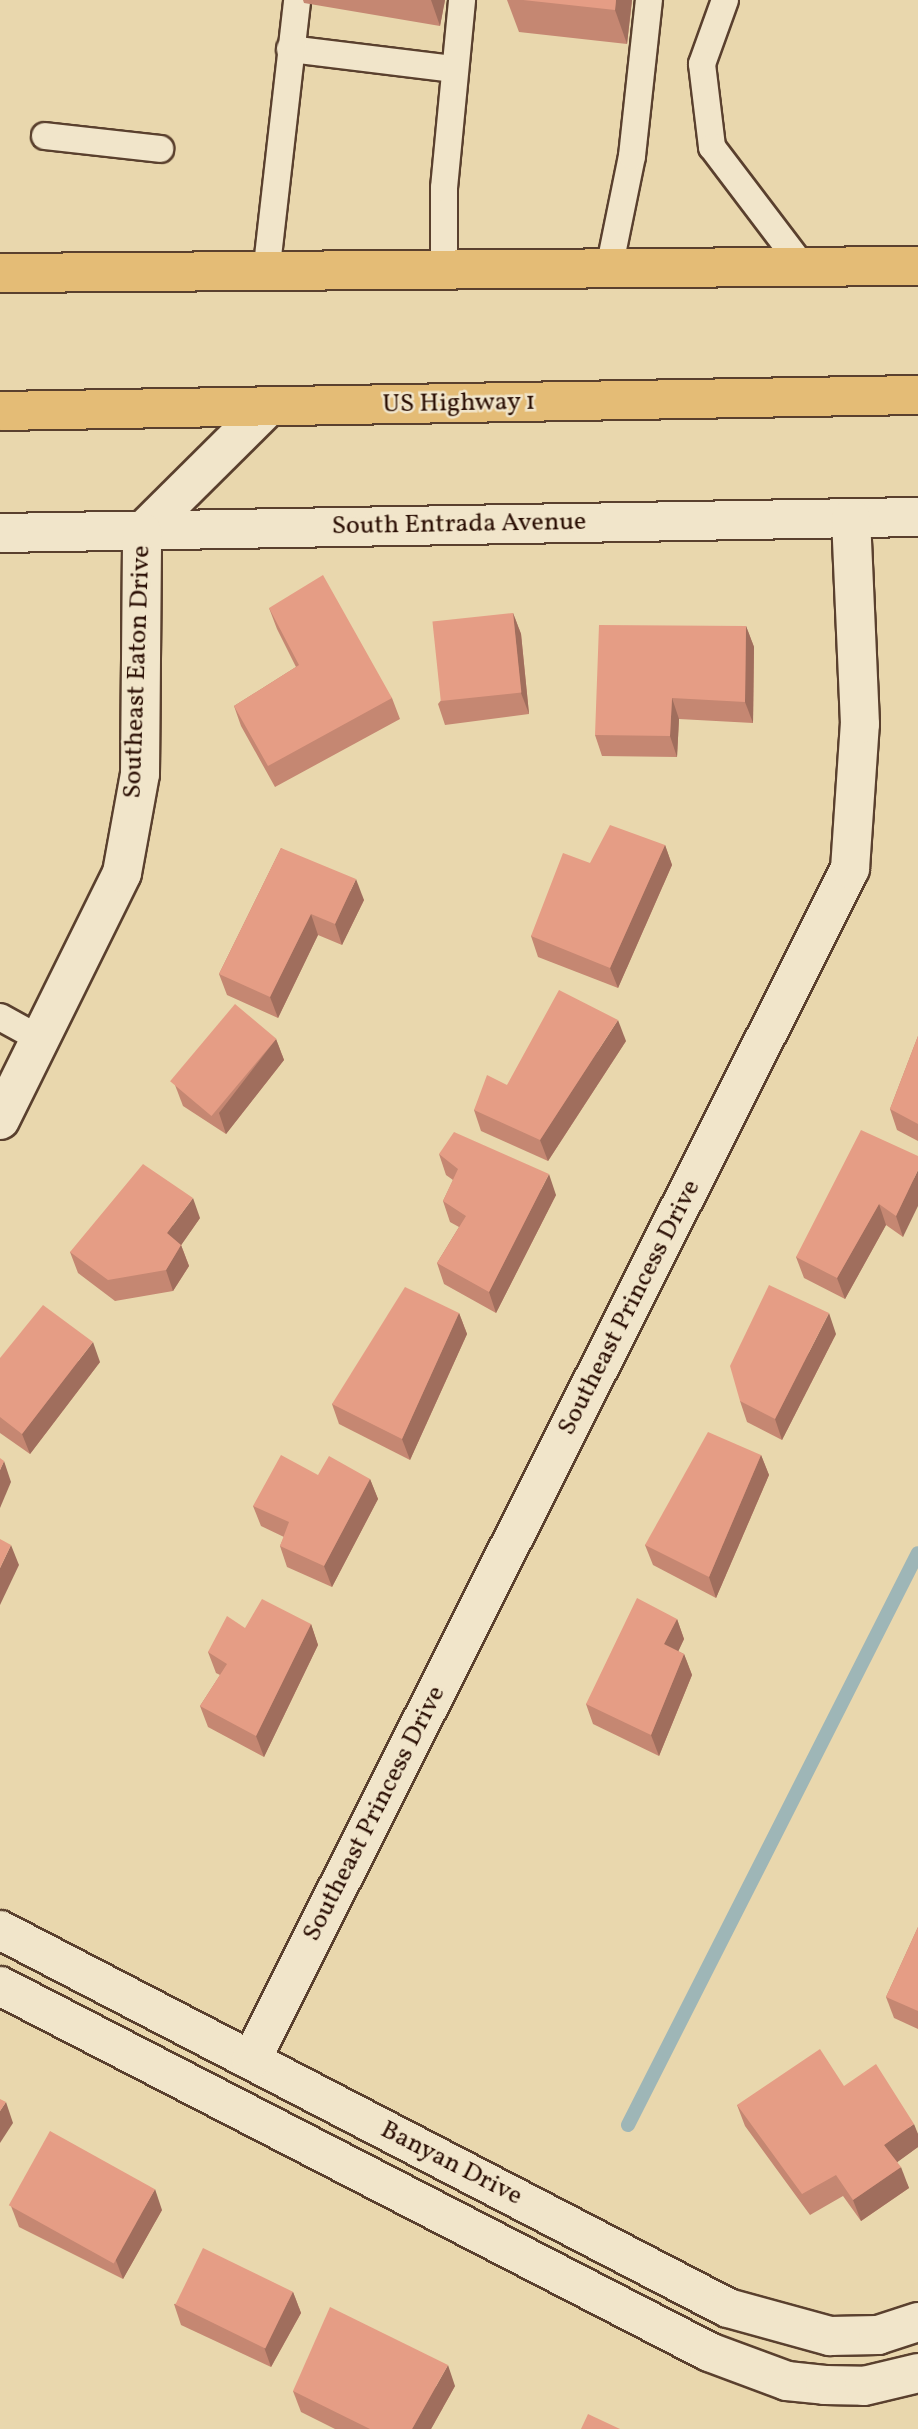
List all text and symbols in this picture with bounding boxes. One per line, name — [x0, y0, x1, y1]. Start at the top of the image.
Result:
street label: US Highway 1 — [382, 387, 536, 421]
street label: South Entrada Avenue — [331, 507, 587, 543]
street label: Southeast Eaton Drive — [118, 545, 158, 799]
street label: Southeast Princess Drive — [552, 1175, 708, 1441]
street label: Southeast Princess Drive — [297, 1681, 453, 1947]
street label: Banyan Drive — [375, 2115, 527, 2213]

